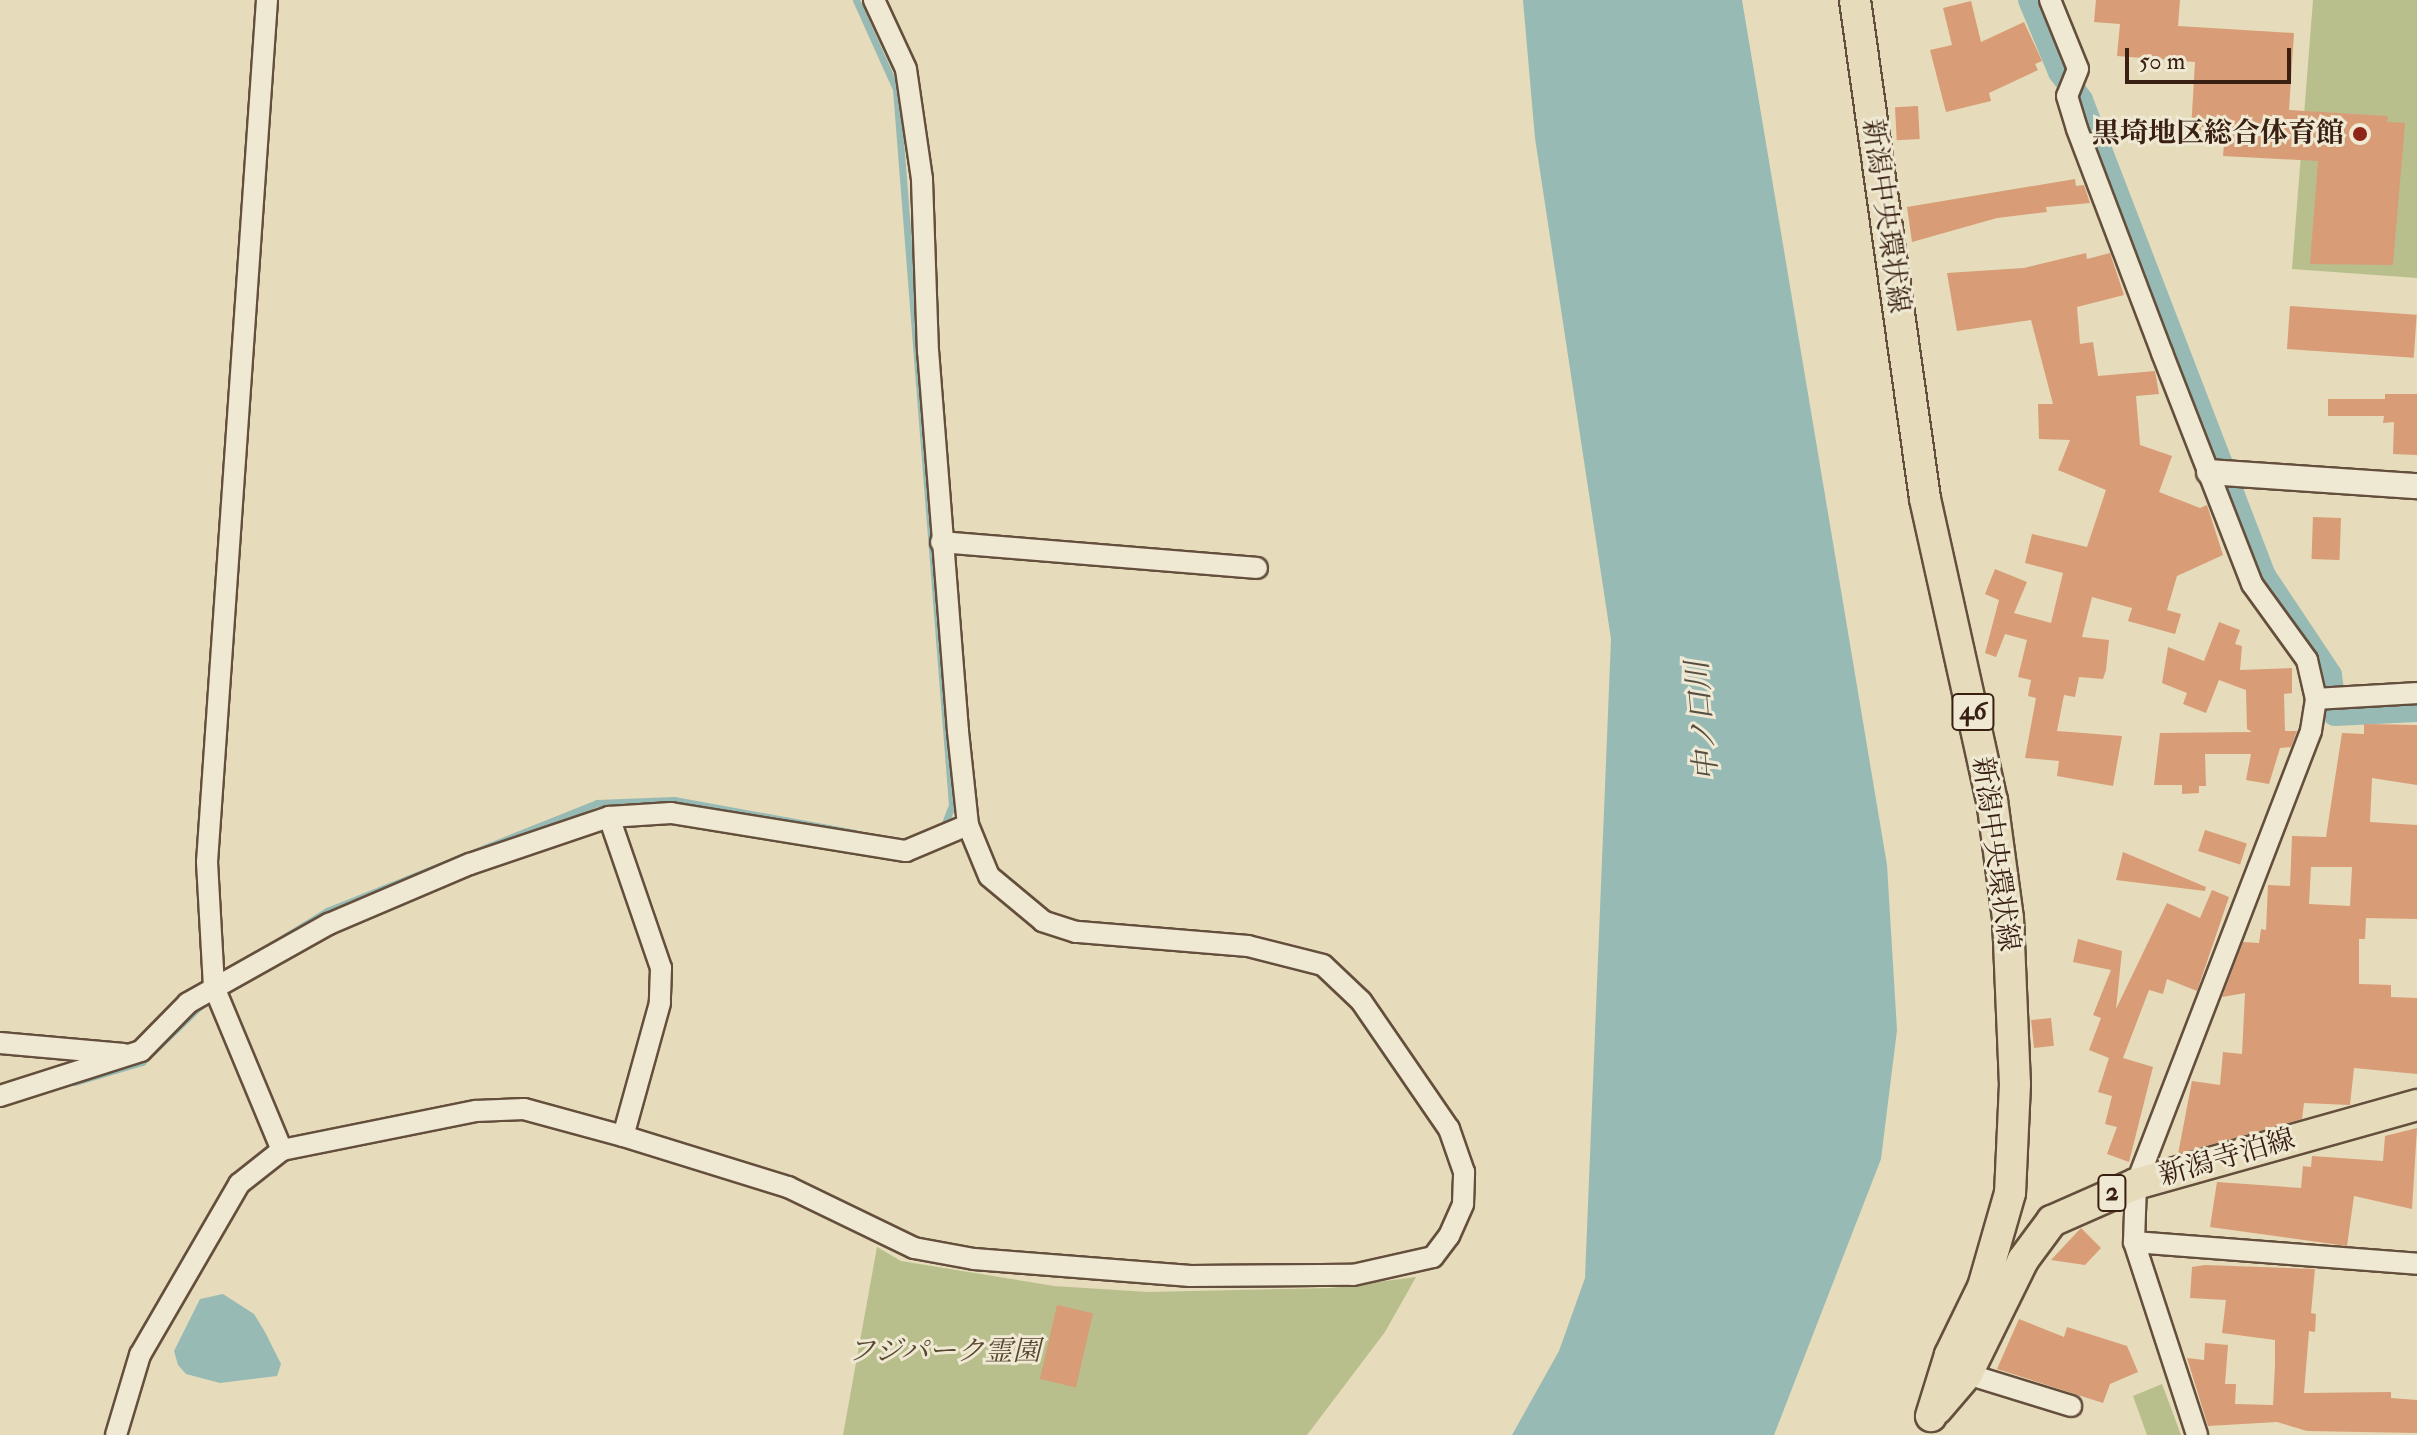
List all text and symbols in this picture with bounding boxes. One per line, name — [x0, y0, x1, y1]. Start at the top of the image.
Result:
scale bar — [2129, 32, 2295, 82]
text: 50 m — [2139, 46, 2185, 77]
street label: 新潟中央環状線 — [1855, 117, 1915, 315]
place label: 黒埼地区総合体育館 — [2092, 117, 2344, 151]
marker: 黒埼地区総合体育館 — [2351, 125, 2369, 143]
water label: 中ノ口川 — [1680, 660, 1726, 782]
road number: 46 — [1951, 690, 1995, 734]
street label: 新潟中央環状線 — [1965, 755, 2025, 953]
street label: 新潟寺泊線 — [2155, 1123, 2299, 1193]
road number: 2 — [2096, 1171, 2128, 1215]
park label: フジパーク霊園 — [846, 1335, 1042, 1369]

